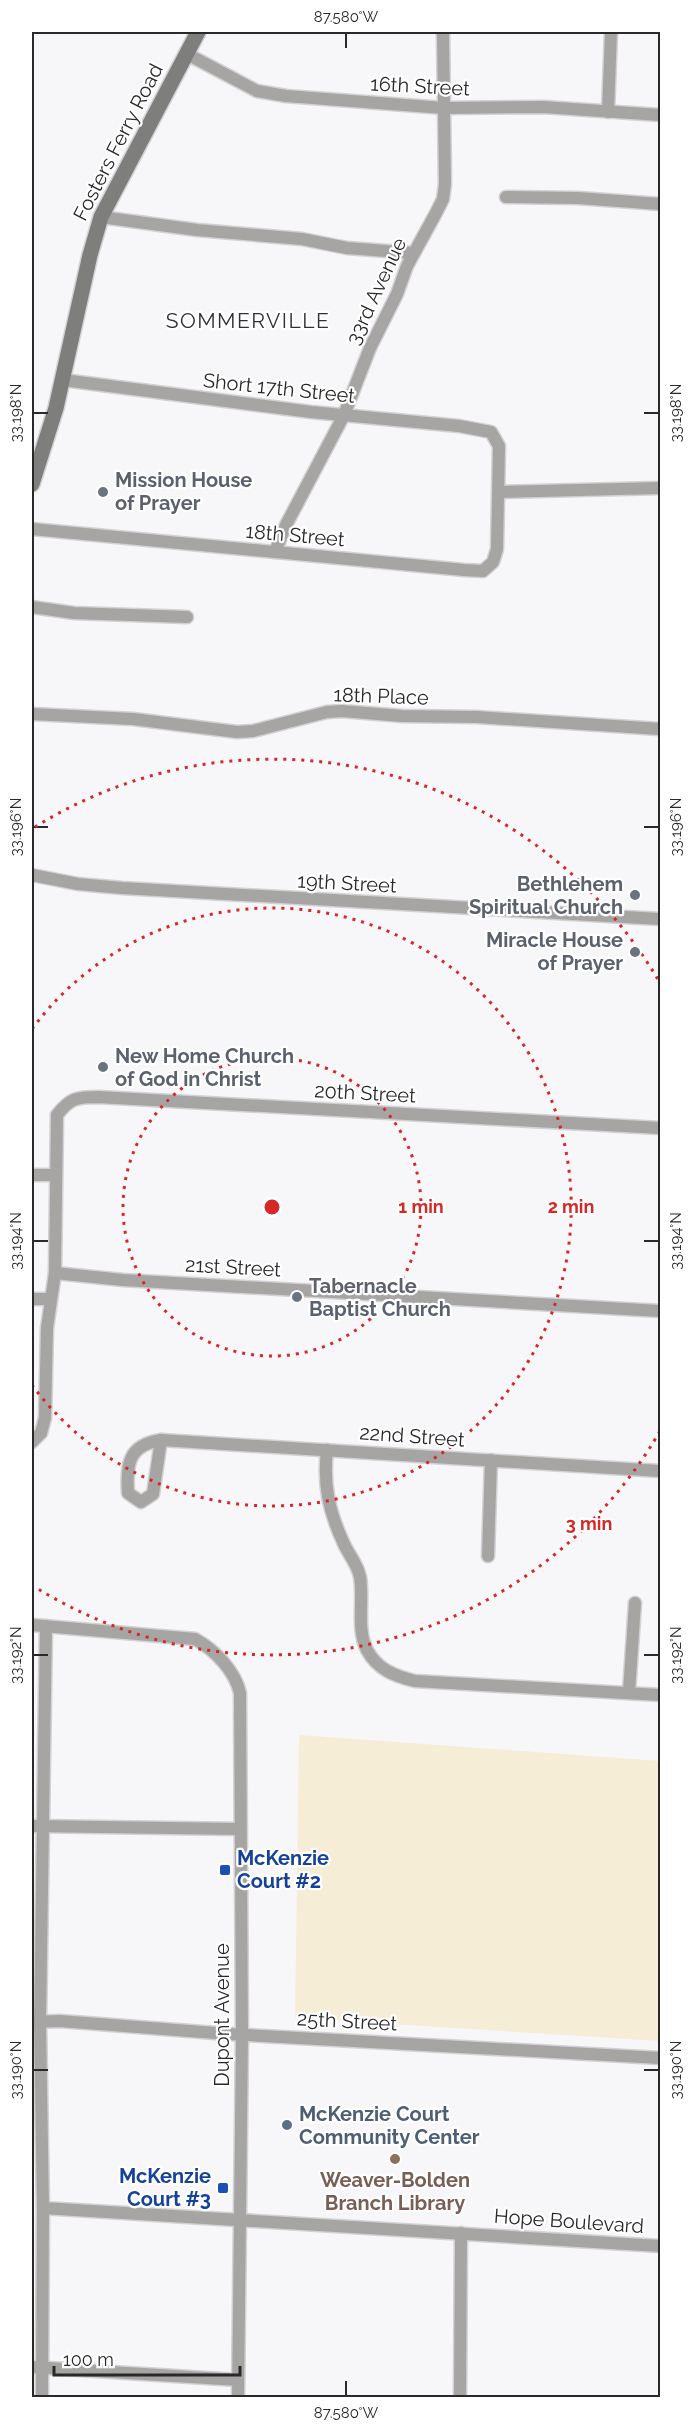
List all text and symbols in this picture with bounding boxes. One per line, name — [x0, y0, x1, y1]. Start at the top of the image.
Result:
text: 87.580°W — [314, 8, 379, 26]
street label: Fosters Ferry Road — [68, 59, 168, 225]
street label: 16th Street — [370, 71, 471, 101]
street label: 33rd Avenue — [341, 233, 411, 348]
district label: SOMMERVILLE — [166, 308, 330, 333]
street label: Short 17th Street — [202, 368, 356, 408]
text: 33.198°N — [7, 384, 25, 442]
text: 33.198°N — [667, 384, 685, 442]
place label: Mission House of Prayer — [115, 468, 252, 515]
marker: Mission House of Prayer — [96, 485, 110, 499]
street label: 18th Street — [244, 519, 346, 551]
street label: 18th Place — [333, 682, 429, 710]
text: 33.196°N — [7, 798, 25, 856]
text: 33.196°N — [667, 798, 685, 856]
street label: 19th Street — [297, 868, 397, 898]
place label: Bethlehem Spiritual Church — [469, 872, 623, 919]
marker: Bethlehem Spiritual Church — [628, 888, 642, 902]
place label: Miracle House of Prayer — [486, 928, 623, 975]
marker: Miracle House of Prayer — [628, 945, 642, 959]
place label: New Home Church of God in Christ — [115, 1044, 294, 1091]
marker: New Home Church of God in Christ — [96, 1060, 110, 1074]
street label: 20th Street — [314, 1078, 417, 1108]
text: 1 min — [398, 1196, 444, 1217]
text: 2 min — [548, 1196, 594, 1217]
centre of rings — [262, 1197, 282, 1217]
text: 33.194°N — [7, 1212, 25, 1270]
text: 33.194°N — [667, 1212, 685, 1270]
street label: 21st Street — [184, 1253, 282, 1282]
place label: Tabernacle Baptist Church — [309, 1274, 451, 1321]
marker: Tabernacle Baptist Church — [290, 1290, 304, 1304]
street label: 22nd Street — [359, 1420, 466, 1452]
text: 3 min — [566, 1513, 612, 1534]
text: 33.192°N — [7, 1626, 25, 1684]
text: 33.192°N — [667, 1626, 685, 1684]
place label: McKenzie Court #2 — [237, 1846, 329, 1893]
marker: McKenzie Court #2 — [218, 1863, 232, 1877]
street label: Dupont Avenue — [210, 1943, 234, 2087]
street label: 25th Street — [296, 2006, 398, 2036]
text: 33.190°N — [7, 2041, 25, 2099]
text: 33.190°N — [667, 2041, 685, 2099]
place label: McKenzie Court Community Center — [299, 2102, 480, 2149]
marker: McKenzie Court Community Center — [280, 2118, 294, 2132]
marker: Weaver-Bolden Branch Library — [388, 2152, 402, 2166]
place label: McKenzie Court #3 — [119, 2164, 211, 2211]
place label: Weaver-Bolden Branch Library — [320, 2168, 470, 2215]
marker: McKenzie Court #3 — [216, 2181, 230, 2195]
street label: Hope Boulevard — [493, 2204, 645, 2238]
scale bar — [54, 2339, 240, 2377]
text: 100 m — [63, 2349, 114, 2370]
text: 87.580°W — [314, 2404, 379, 2422]

